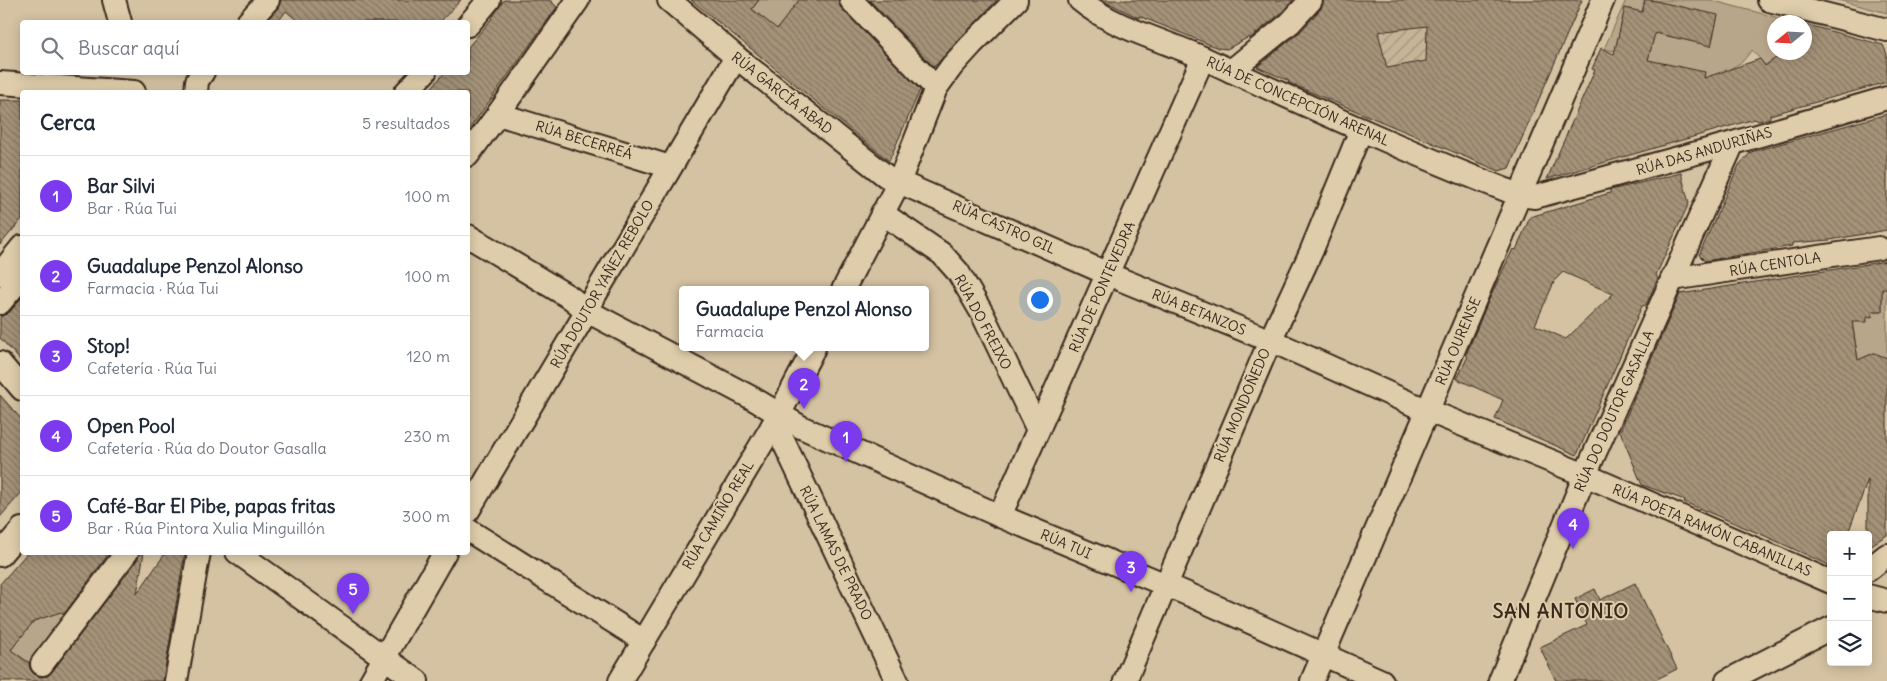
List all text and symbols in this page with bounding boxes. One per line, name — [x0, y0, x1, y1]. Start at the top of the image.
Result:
north arrow — [1767, 15, 1812, 60]
search box — [20, 20, 470, 75]
icon: search — [38, 34, 66, 62]
text: Buscar aquí — [78, 36, 179, 60]
street label: RÚA GARCÍA ABAD — [728, 48, 836, 138]
street label: RÚA DE CONCEPCIÓN ARENAL — [1204, 52, 1393, 150]
text: Cerca — [40, 109, 95, 136]
text: 5 resultados — [362, 113, 450, 133]
street label: RÚA BECERREÁ — [533, 117, 635, 163]
street label: RÚA DAS ANDURIÑAS — [1634, 123, 1774, 179]
text: Bar Silvi — [87, 174, 155, 198]
text: 1 — [53, 186, 59, 206]
text: 100 m — [405, 186, 450, 206]
street label: RÚA DOUTOR YAÑEZ REBOLO — [546, 196, 658, 371]
street label: RÚA CASTRO GIL — [950, 196, 1059, 258]
text: Bar · Rúa Tui — [87, 198, 177, 218]
street label: RÚA DE PONTEVEDRA — [1065, 219, 1139, 355]
street label: RÚA CENTOLA — [1728, 248, 1822, 280]
text: Guadalupe Penzol Alonso — [87, 254, 303, 278]
text: 2 — [52, 266, 60, 286]
text: 100 m — [405, 266, 450, 286]
street label: RÚA DO FREIXO — [950, 271, 1016, 373]
text: Farmacia · Rúa Tui — [87, 278, 219, 298]
street label: RÚA BETANZOS — [1149, 285, 1249, 339]
popup — [679, 286, 929, 351]
your location — [1027, 287, 1053, 313]
street label: RÚA OURENSE — [1431, 294, 1485, 388]
text: Guadalupe Penzol Alonso — [696, 297, 912, 321]
text: Farmacia — [696, 321, 764, 341]
street label: RÚA DO DOUTOR GASALLA — [1570, 327, 1658, 495]
text: Stop! — [87, 334, 130, 358]
street label: RÚA MONDOÑEDO — [1210, 345, 1274, 465]
text: 3 — [51, 346, 61, 366]
text: 120 m — [407, 346, 450, 366]
text: Cafetería · Rúa Tui — [87, 358, 217, 378]
pin: 2 — [788, 368, 820, 409]
text: Open Pool — [87, 414, 175, 438]
pin: 1 — [830, 421, 862, 462]
text: 4 — [51, 426, 61, 446]
text: 230 m — [404, 426, 450, 446]
text: Cafetería · Rúa do Doutor Gasalla — [87, 438, 327, 458]
street label: RÚA CAMIÑO REAL — [678, 457, 758, 573]
street label: RÚA POETA RAMÓN CABANILLAS — [1610, 480, 1814, 580]
street label: RÚA LAMAS DE PRADO — [796, 483, 876, 623]
text: Café-Bar El Pibe, papas fritas — [87, 494, 335, 518]
text: 5 — [51, 506, 61, 526]
text: 300 m — [402, 506, 450, 526]
pin: 4 — [1557, 508, 1589, 549]
text: Bar · Rúa Pintora Xulia Minguillón — [87, 518, 325, 538]
street label: RÚA TUI — [1038, 525, 1094, 563]
map controls — [1827, 531, 1872, 666]
button: + — [1827, 531, 1872, 576]
pin: 3 — [1115, 551, 1147, 592]
pin: 5 — [337, 573, 369, 614]
button: − — [1827, 576, 1872, 621]
district label: SAN ANTONIO — [1493, 599, 1629, 623]
button: layers — [1827, 621, 1872, 666]

